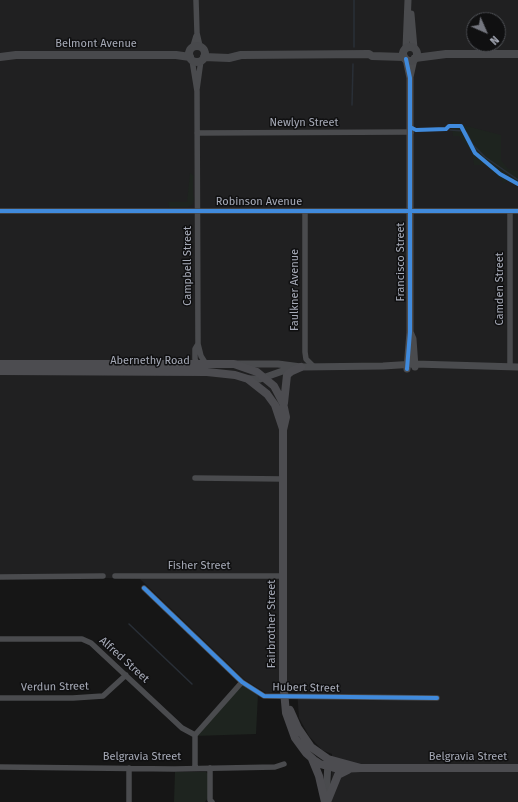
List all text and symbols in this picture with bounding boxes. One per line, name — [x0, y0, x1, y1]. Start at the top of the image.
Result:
north arrow — [466, 12, 506, 52]
text: N — [487, 33, 501, 47]
street label: Belmont Avenue — [55, 37, 137, 51]
street label: Newlyn Street — [269, 116, 339, 130]
street label: Robinson Avenue — [216, 195, 302, 209]
street label: Francisco Street — [394, 222, 408, 302]
street label: Campbell Street — [181, 226, 195, 306]
street label: Faulkner Avenue — [288, 249, 302, 331]
street label: Camden Street — [493, 252, 507, 326]
street label: Abernethy Road — [110, 354, 190, 368]
street label: Fisher Street — [168, 559, 230, 573]
street label: Fairbrother Street — [265, 580, 279, 668]
street label: Alfred Street — [96, 634, 152, 686]
street label: Verdun Street — [21, 680, 89, 694]
street label: Hubert Street — [272, 681, 340, 695]
street label: Belgravia Street — [103, 750, 181, 764]
street label: Belgravia Street — [429, 750, 507, 764]

